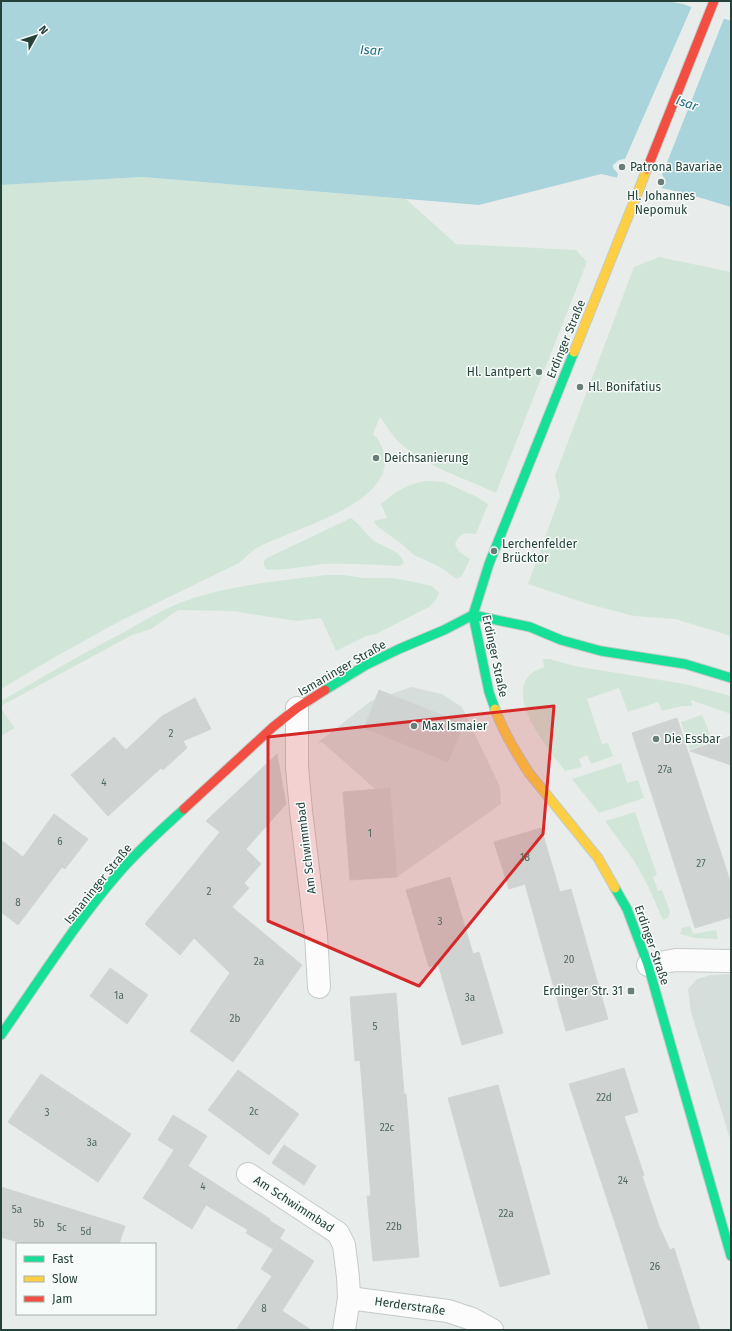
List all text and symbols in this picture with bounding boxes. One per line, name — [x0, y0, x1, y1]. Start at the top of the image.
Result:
north arrow — [16, 16, 56, 56]
text: N — [36, 23, 51, 37]
water label: Isar — [360, 42, 383, 58]
water label: Isar — [674, 92, 701, 114]
place label: Patrona Bavariae — [630, 160, 722, 174]
marker: Patrona Bavariae — [617, 162, 627, 172]
marker: Hl. Johannes Nepomuk — [656, 177, 666, 187]
place label: Hl. Johannes Nepomuk — [627, 189, 695, 217]
street label: Erdinger Straße — [544, 298, 588, 380]
place label: Hl. Lantpert — [467, 365, 532, 379]
marker: Hl. Lantpert — [534, 367, 544, 377]
place label: Hl. Bonifatius — [588, 380, 661, 394]
marker: Hl. Bonifatius — [575, 382, 585, 392]
place label: Deichsanierung — [384, 451, 469, 465]
marker: Deichsanierung — [371, 453, 381, 463]
place label: Lerchenfelder Brücktor — [502, 537, 577, 565]
marker: Lerchenfelder Brücktor — [489, 546, 499, 556]
street label: Erdinger Straße — [479, 614, 511, 698]
street label: Ismaninger Straße — [296, 637, 388, 699]
place label: Max Ismaier — [422, 719, 488, 733]
marker: Max Ismaier — [409, 721, 419, 731]
house number: 2 — [169, 728, 174, 740]
place label: Die Essbar — [664, 732, 721, 746]
marker: Die Essbar — [651, 734, 661, 744]
house number: 27a — [658, 764, 672, 776]
house number: 4 — [101, 777, 107, 789]
street label: Am Schwimmbad — [293, 801, 319, 895]
house number: 1 — [368, 828, 372, 840]
house number: 6 — [57, 836, 63, 848]
street label: Ismaninger Straße — [61, 841, 135, 927]
house number: 18 — [520, 852, 530, 864]
house number: 27 — [696, 858, 706, 870]
house number: 2 — [207, 886, 212, 898]
house number: 8 — [15, 897, 21, 909]
street label: Erdinger Straße — [632, 903, 672, 987]
house number: 3 — [438, 916, 443, 928]
house number: 20 — [564, 954, 575, 966]
house number: 2a — [254, 956, 264, 968]
place label: Erdinger Str. 31 — [543, 984, 623, 998]
marker: Erdinger Str. 31 — [626, 986, 636, 996]
house number: 1a — [114, 990, 124, 1002]
house number: 3a — [465, 992, 475, 1004]
house number: 2b — [230, 1013, 241, 1025]
house number: 5 — [372, 1021, 378, 1033]
house number: 22d — [596, 1092, 612, 1104]
house number: 2c — [249, 1106, 259, 1118]
house number: 3 — [45, 1107, 50, 1119]
house number: 22c — [380, 1122, 394, 1134]
house number: 3a — [87, 1137, 97, 1149]
street label: Am Schwimmbad — [251, 1173, 337, 1235]
house number: 24 — [618, 1175, 629, 1187]
house number: 4 — [200, 1181, 206, 1193]
house number: 5a — [12, 1204, 22, 1216]
house number: 22a — [498, 1208, 514, 1220]
house number: 5b — [34, 1218, 45, 1230]
house number: 22b — [386, 1221, 402, 1233]
house number: 5c — [57, 1222, 67, 1234]
house number: 5d — [81, 1226, 92, 1238]
legend — [16, 1243, 156, 1315]
text: Fast — [52, 1252, 74, 1266]
house number: 26 — [650, 1261, 660, 1273]
text: Slow — [52, 1272, 78, 1286]
text: Jam — [52, 1292, 72, 1306]
street label: Herderstraße — [374, 1294, 446, 1318]
house number: 8 — [261, 1303, 267, 1315]

